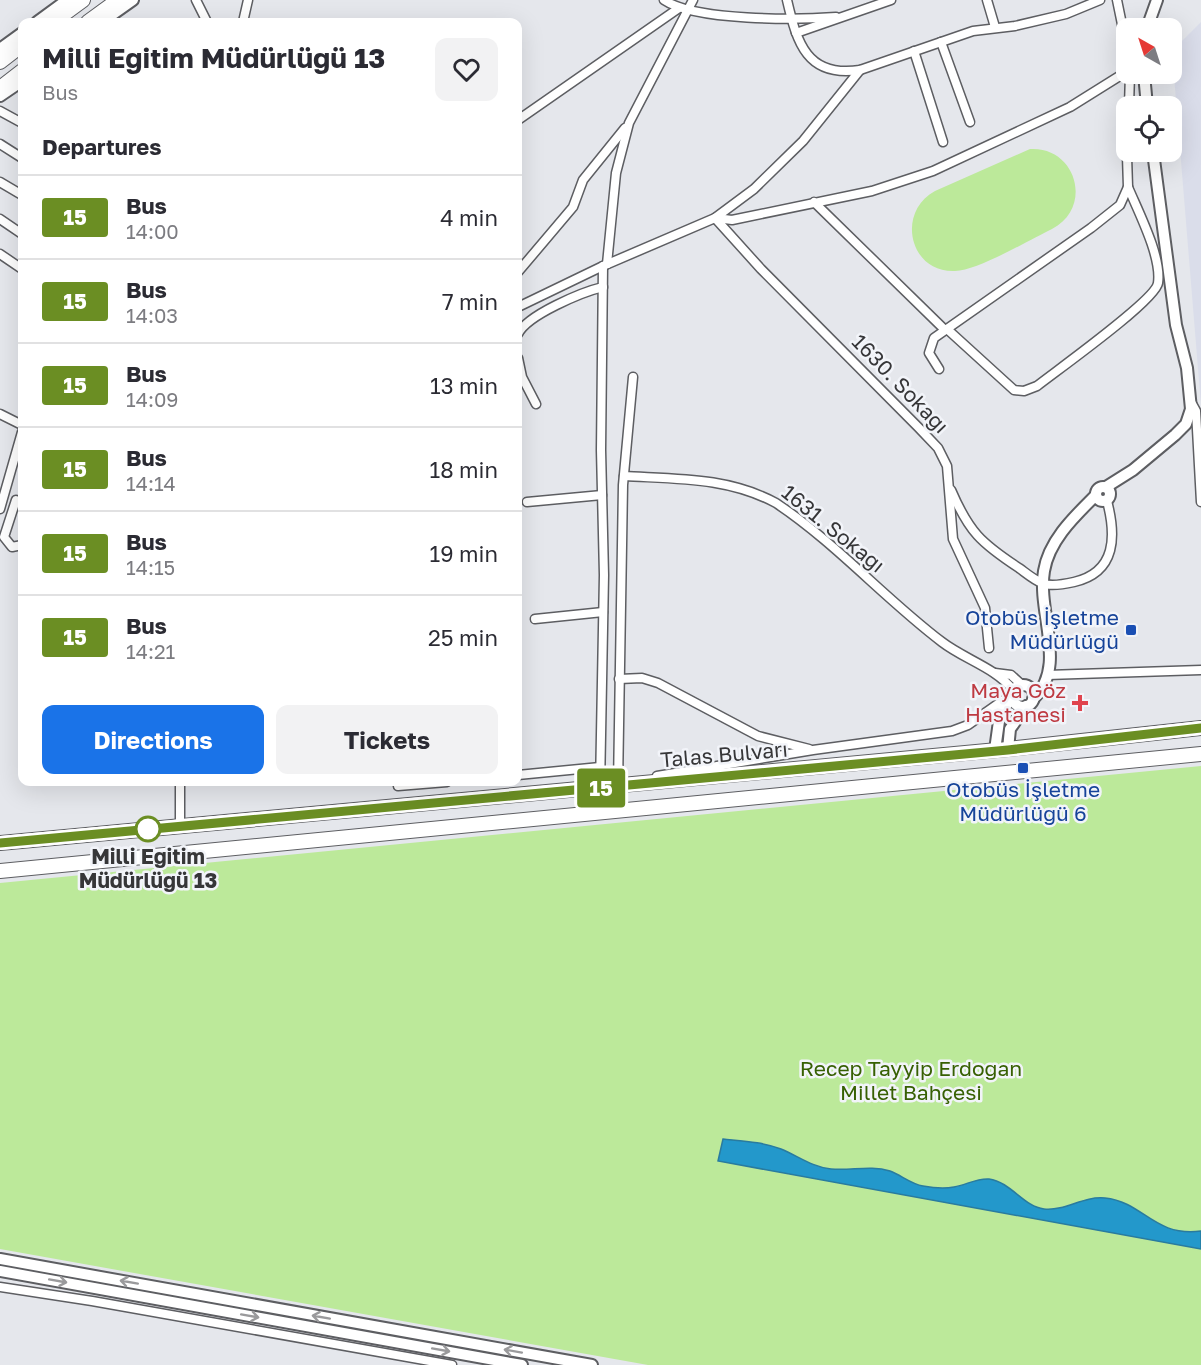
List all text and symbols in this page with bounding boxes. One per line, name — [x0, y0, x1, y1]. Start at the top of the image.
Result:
north arrow — [1116, 18, 1182, 84]
map controls — [1116, 18, 1182, 162]
button: heart — [435, 38, 498, 101]
text: Milli Eğitim Müdürlüğü 13 — [42, 41, 385, 74]
text: Bus — [42, 80, 78, 104]
button: locate — [1116, 96, 1182, 162]
text: Departures — [42, 133, 161, 160]
text: Bus — [126, 192, 167, 219]
text: 15 — [63, 204, 87, 230]
text: 4 min — [440, 204, 498, 231]
text: 14:00 — [126, 219, 179, 243]
text: Bus — [126, 276, 167, 303]
text: 15 — [63, 288, 87, 314]
text: 7 min — [442, 288, 498, 315]
text: 14:03 — [126, 303, 178, 327]
street label: 1630. Sokağı — [847, 328, 954, 438]
text: Bus — [126, 360, 167, 387]
text: 15 — [63, 372, 87, 398]
text: 13 min — [430, 372, 498, 399]
text: 14:09 — [126, 387, 178, 411]
text: Bus — [126, 444, 167, 471]
text: 15 — [63, 456, 87, 482]
text: 18 min — [430, 456, 498, 483]
text: 14:14 — [126, 471, 176, 495]
street label: 1631. Sokağı — [777, 479, 890, 578]
text: Bus — [126, 528, 167, 555]
text: 15 — [63, 540, 87, 566]
text: 19 min — [430, 540, 498, 567]
text: 14:15 — [126, 555, 175, 579]
place label: Otobüs İşletme Müdürlüğü — [965, 604, 1119, 654]
text: Bus — [126, 612, 167, 639]
marker: Otobüs İşletme Müdürlüğü — [1124, 623, 1138, 637]
text: 15 — [63, 624, 87, 650]
text: 25 min — [428, 624, 498, 651]
text: 14:21 — [126, 639, 175, 663]
place label: Maya Göz Hastanesi — [965, 677, 1066, 727]
marker: Maya Göz Hastanesi — [1071, 694, 1089, 712]
button: Directions — [42, 705, 264, 774]
button: Tickets — [276, 705, 498, 774]
street label: Talas Bulvarı — [659, 735, 789, 773]
marker: Otobüs İşletme Müdürlüğü 6 — [1016, 761, 1030, 775]
line badge: 15 — [574, 768, 628, 808]
text: 15 — [589, 775, 613, 801]
place label: Otobüs İşletme Müdürlüğü 6 — [946, 776, 1100, 826]
marker: Milli Eğitim Müdürlüğü 13 — [135, 816, 161, 842]
place label: Milli Eğitim Müdürlüğü 13 — [79, 843, 217, 893]
park label: Recep Tayyip Erdoğan Millet Bahçesi — [800, 1055, 1022, 1105]
one-way arrow — [47, 1276, 67, 1287]
one-way arrow — [120, 1276, 140, 1287]
one-way arrow — [239, 1311, 259, 1322]
one-way arrow — [312, 1311, 332, 1322]
one-way arrow — [431, 1345, 451, 1356]
one-way arrow — [504, 1345, 524, 1356]

